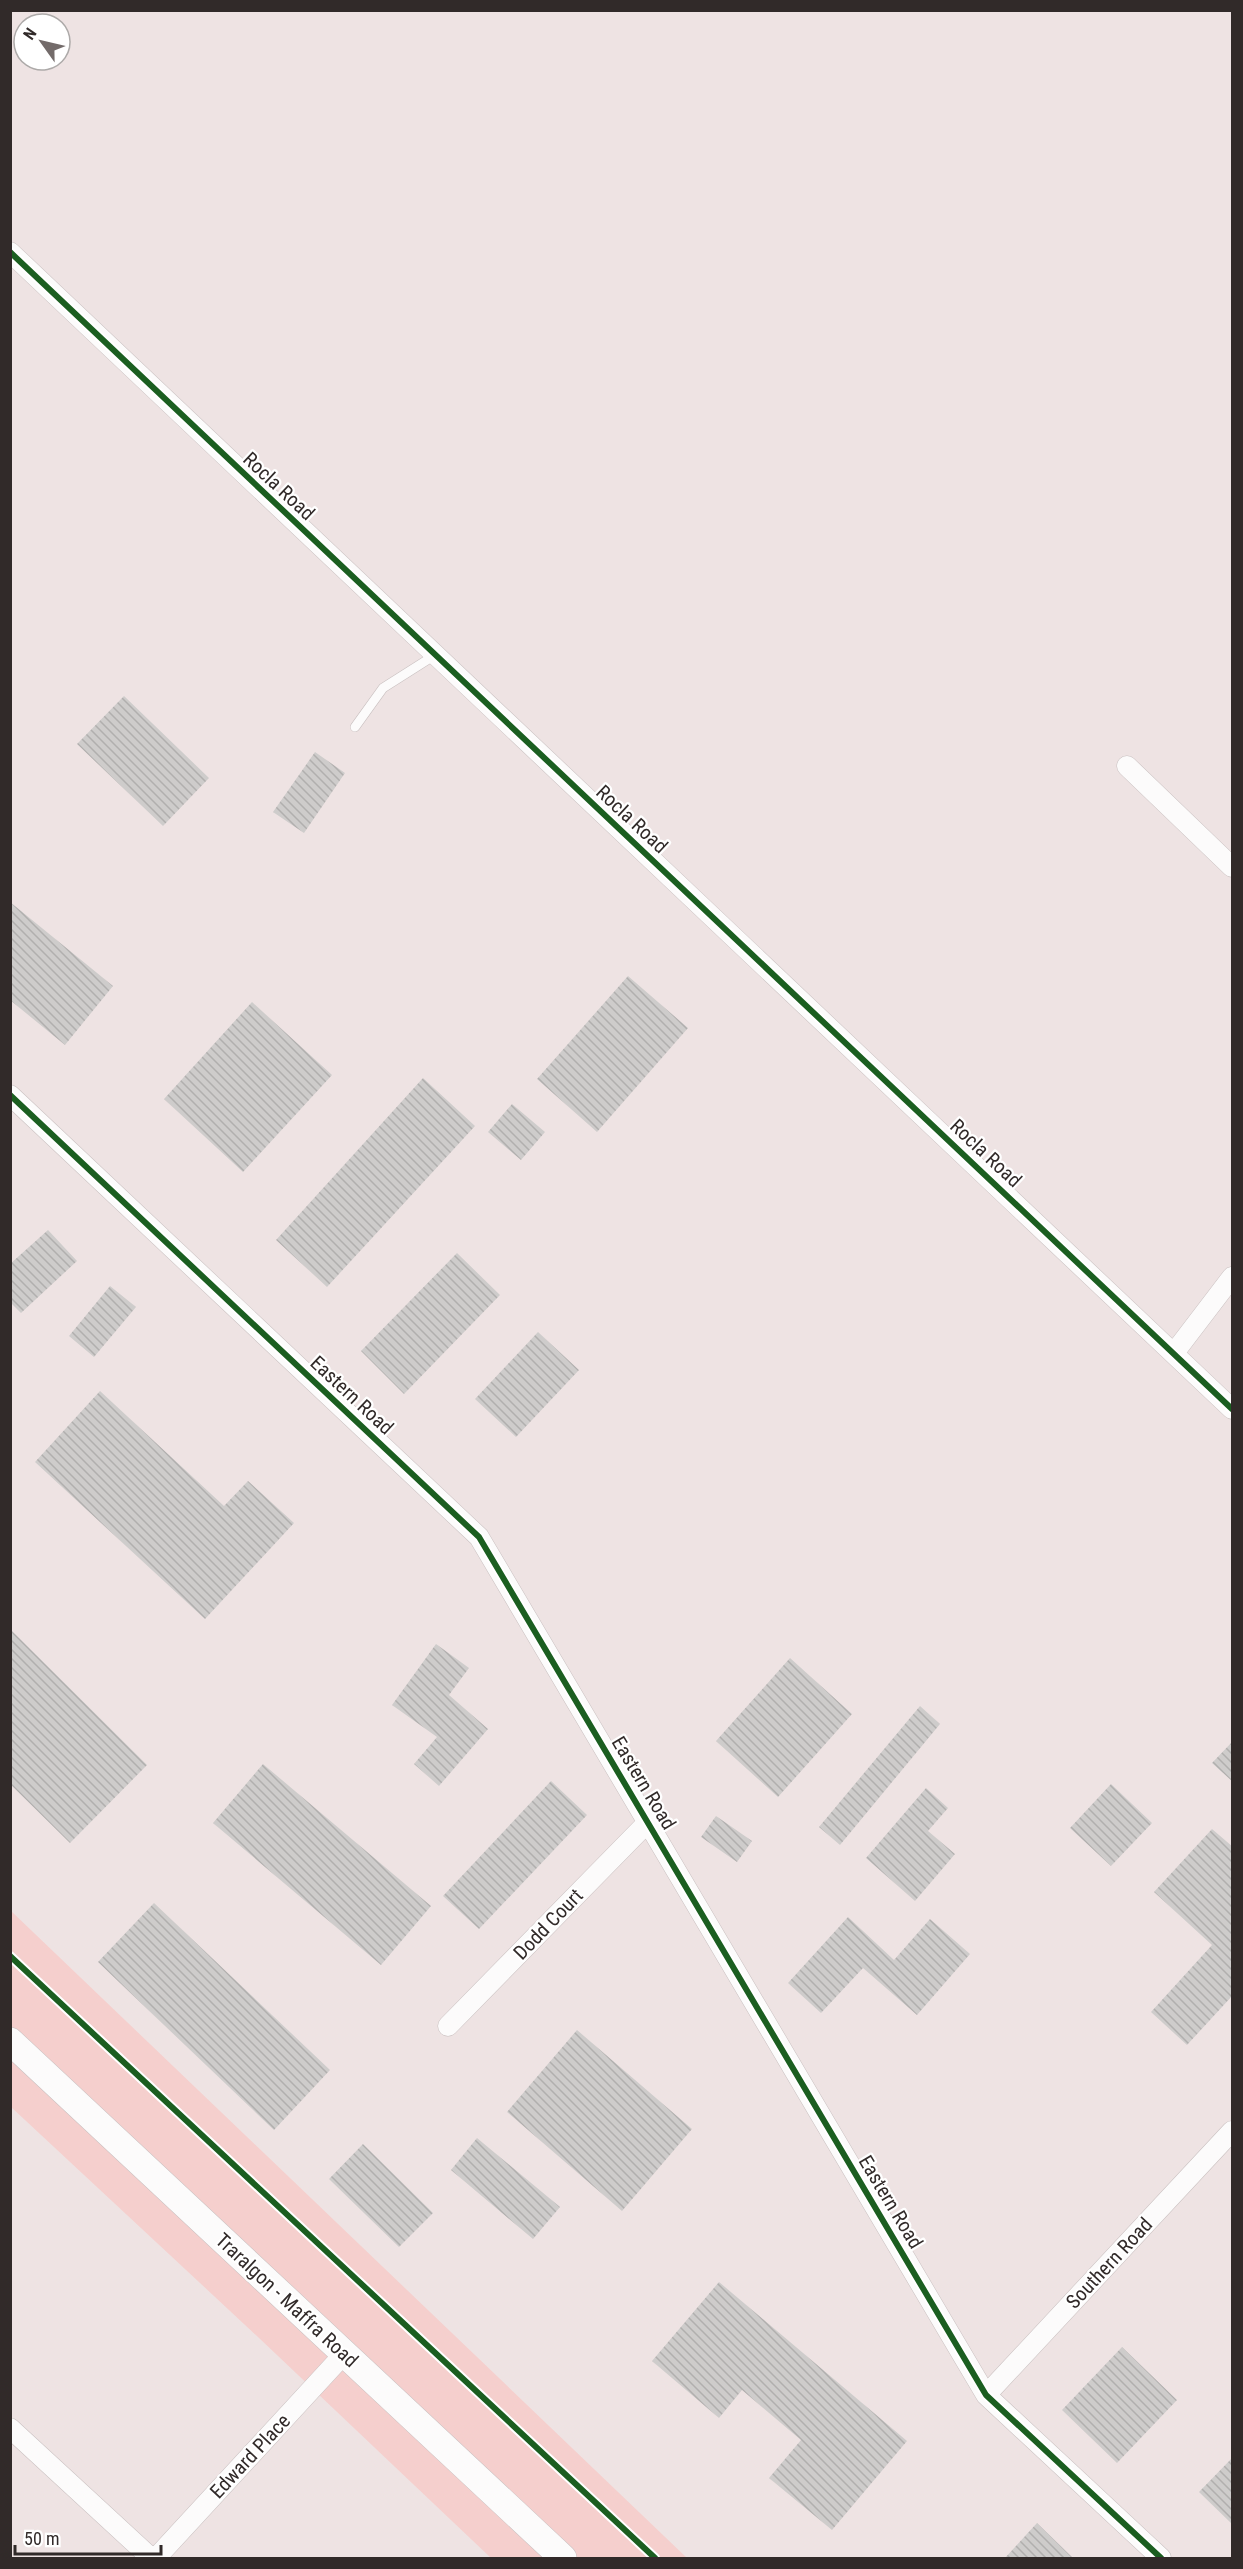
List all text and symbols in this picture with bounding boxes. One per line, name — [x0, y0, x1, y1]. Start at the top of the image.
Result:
north arrow — [12, 12, 72, 72]
text: N — [19, 25, 41, 43]
street label: Rocla Road — [238, 447, 320, 525]
street label: Rocla Road — [591, 780, 673, 858]
street label: Rocla Road — [945, 1114, 1027, 1192]
street label: Eastern Road — [306, 1351, 398, 1439]
street label: Eastern Road — [607, 1732, 681, 1834]
street label: Dodd Court — [508, 1883, 588, 1965]
street label: Eastern Road — [854, 2151, 928, 2253]
street label: Southern Road — [1061, 2213, 1157, 2313]
street label: Traralgon - Maffra Road — [211, 2228, 363, 2372]
street label: Edward Place — [205, 2409, 295, 2503]
scale bar — [15, 2518, 160, 2556]
text: 50 m — [24, 2528, 59, 2549]

